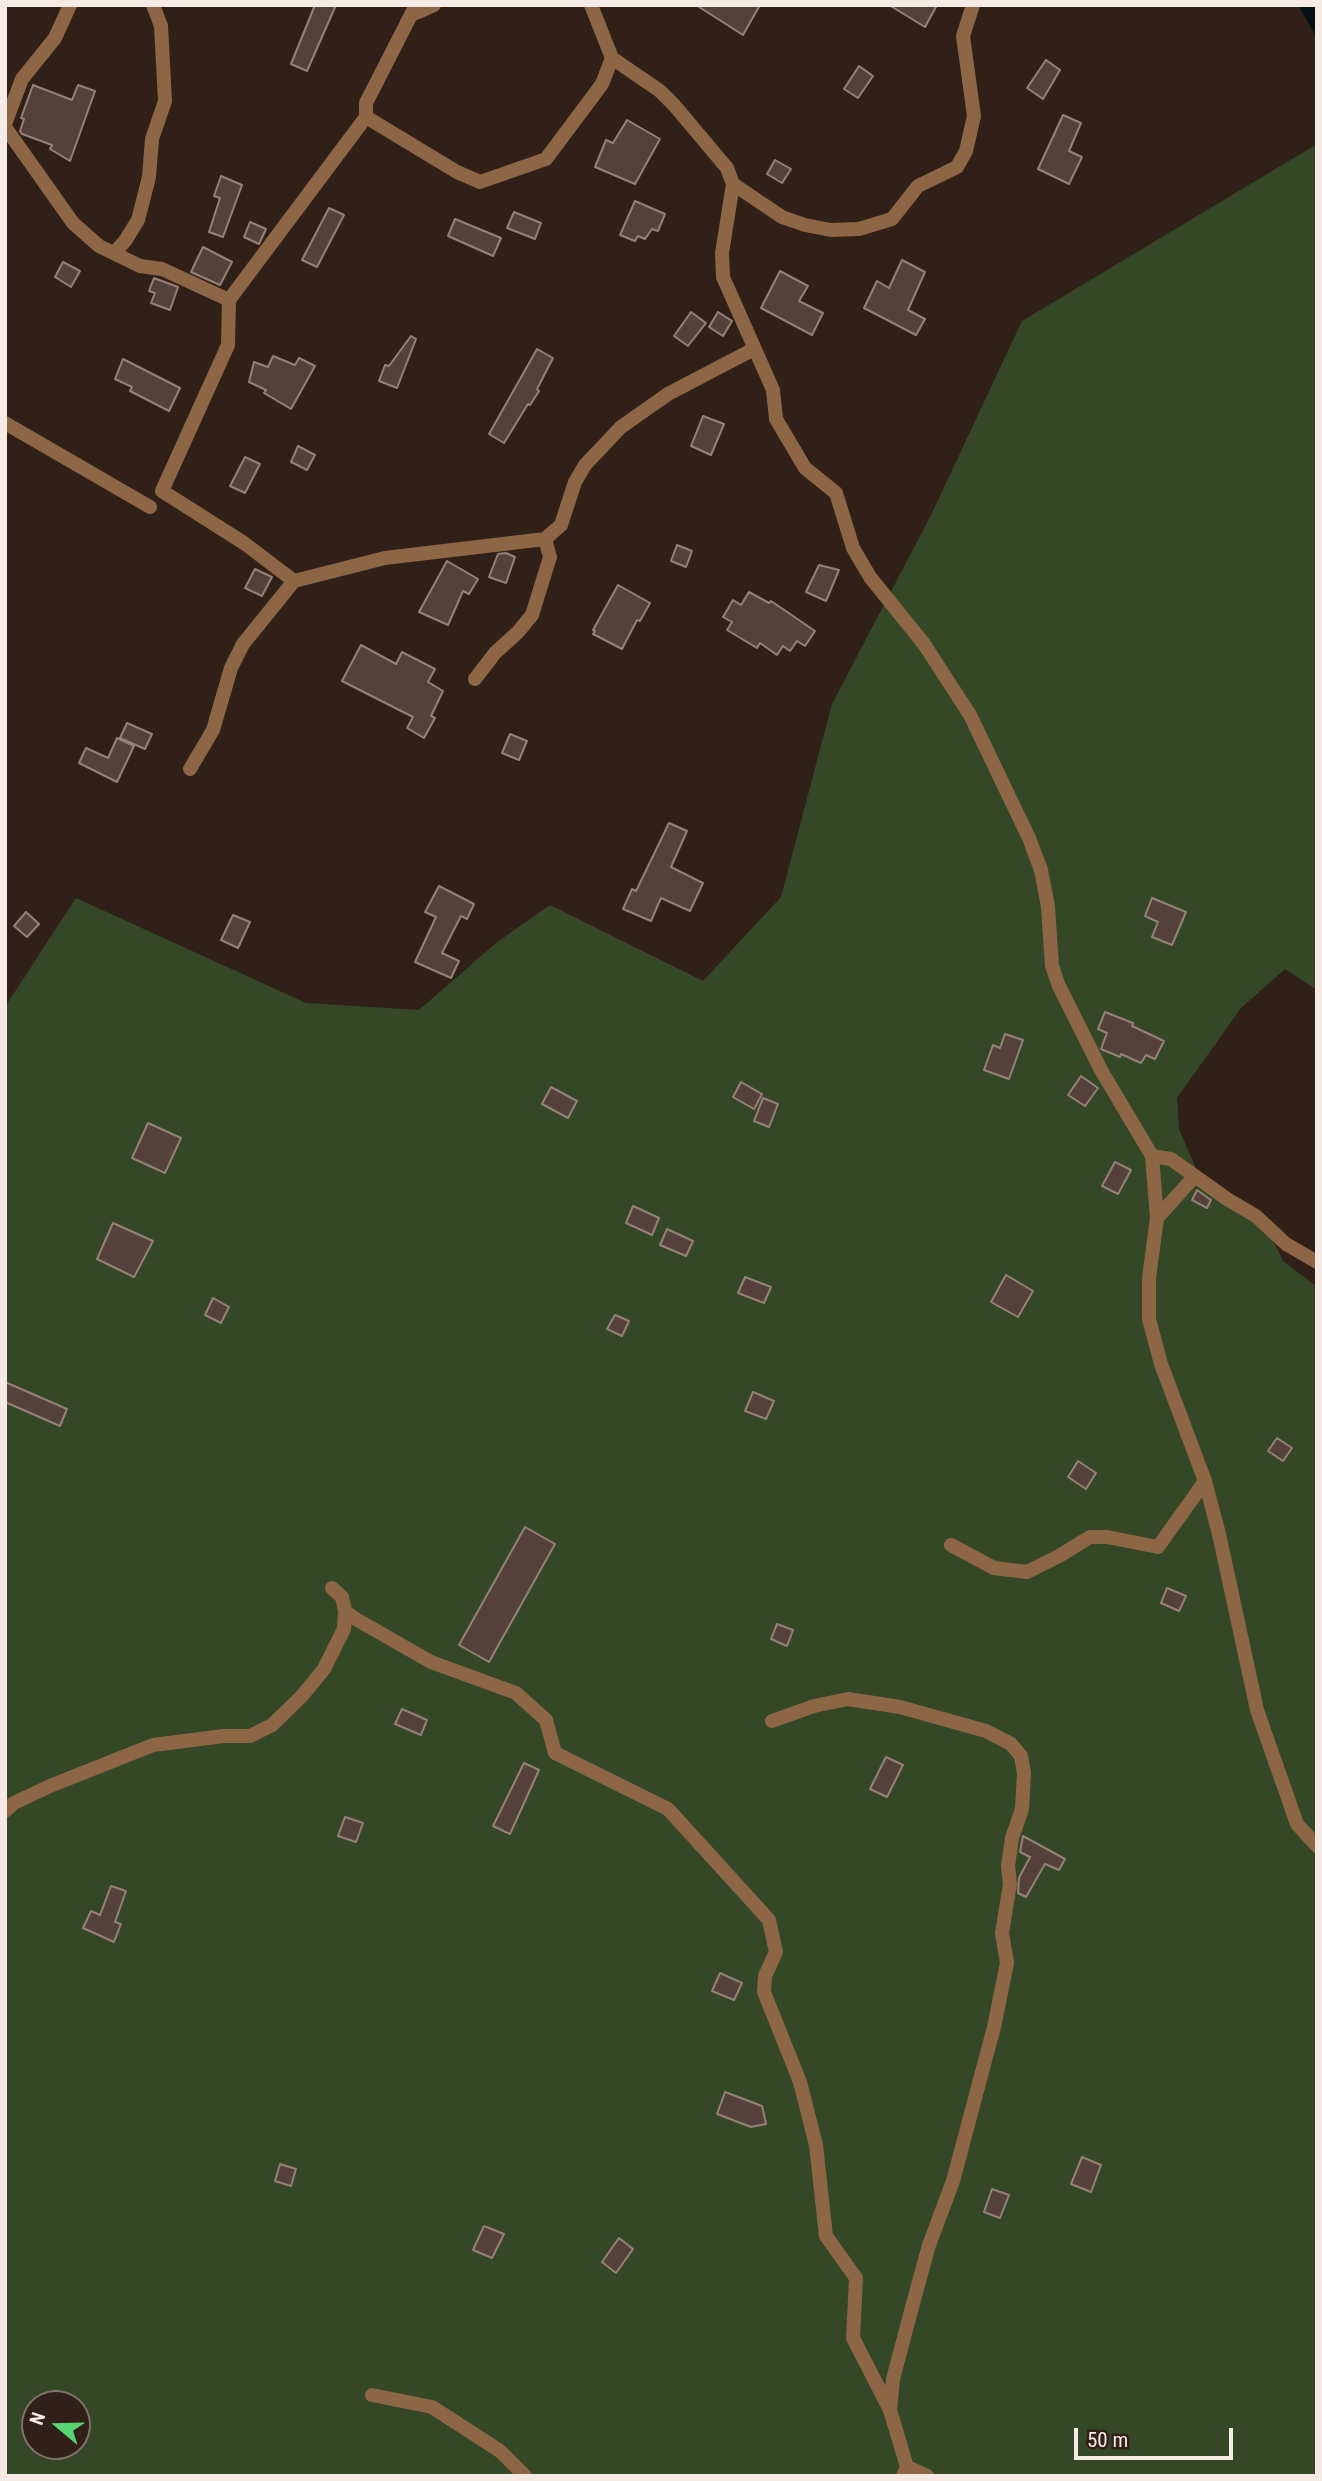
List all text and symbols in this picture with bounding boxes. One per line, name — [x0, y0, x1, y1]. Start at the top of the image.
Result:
north arrow — [21, 2390, 91, 2460]
text: N — [25, 2409, 50, 2428]
scale bar — [1077, 2414, 1236, 2458]
text: 50 m — [1087, 2428, 1128, 2452]

